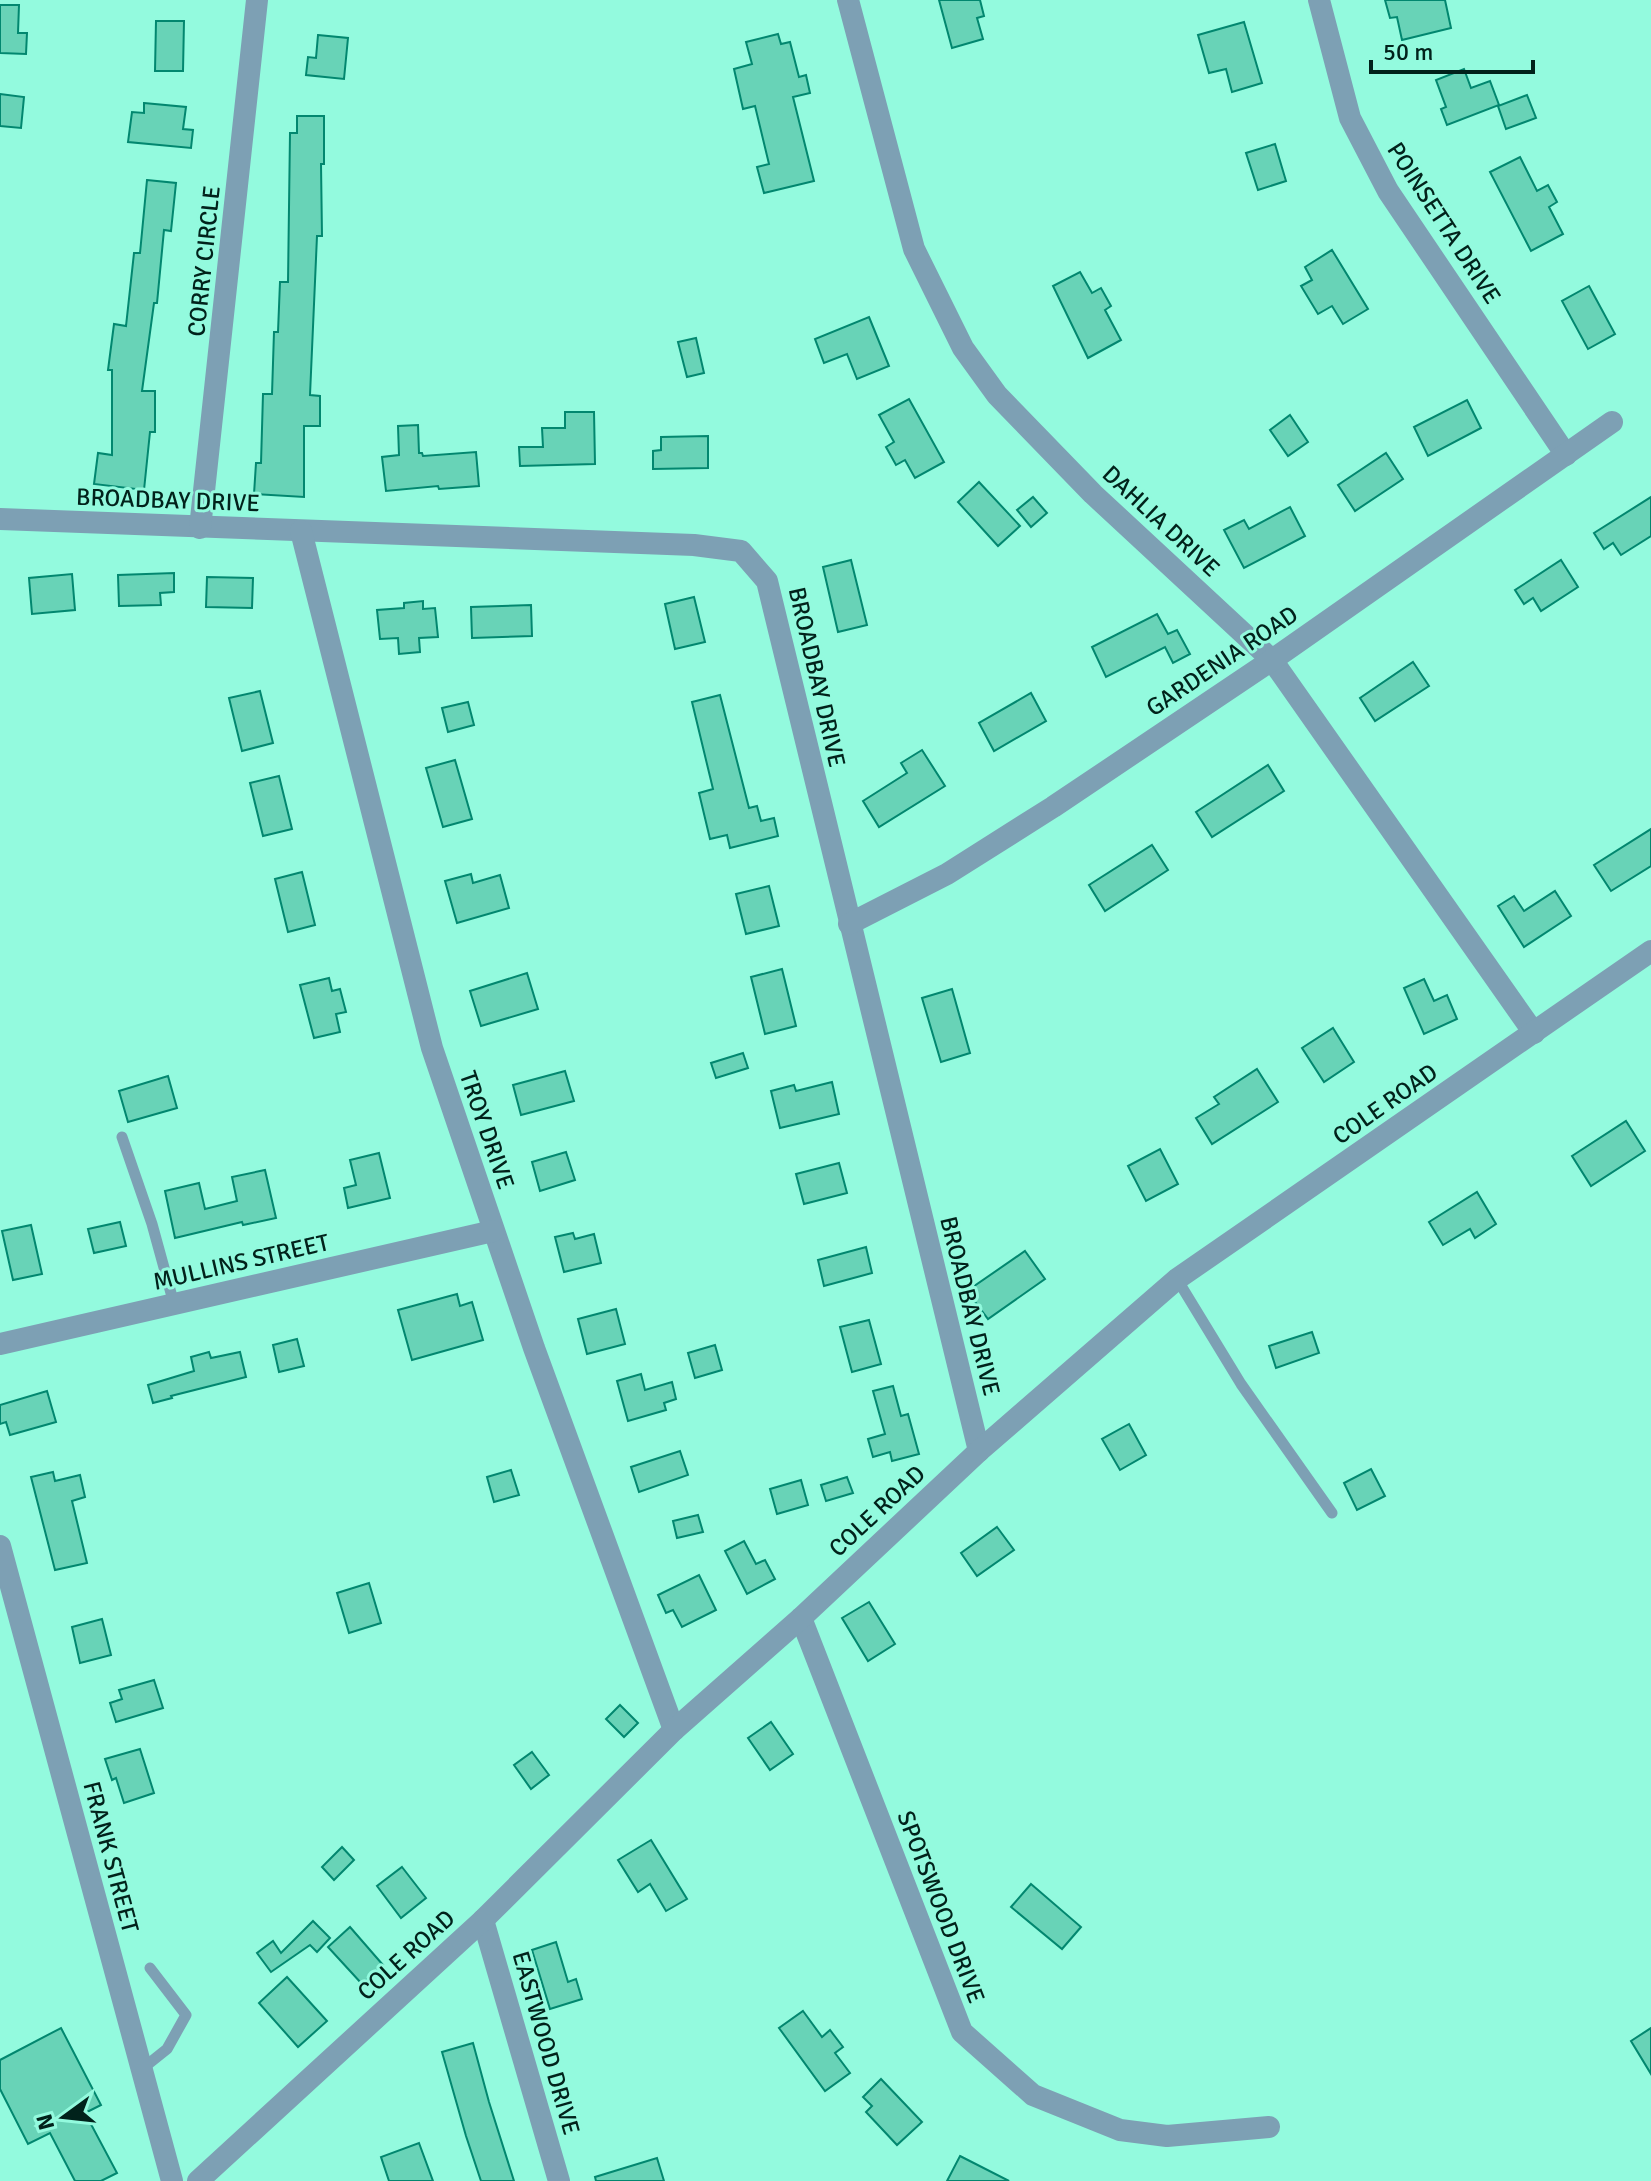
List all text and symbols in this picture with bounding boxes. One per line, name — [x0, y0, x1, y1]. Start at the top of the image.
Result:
scale bar — [1371, 24, 1533, 74]
text: 50 m — [1383, 37, 1433, 67]
street label: POINSETTA DRIVE — [1381, 136, 1507, 310]
street label: CORRY CIRCLE — [181, 184, 227, 338]
street label: DAHLIA DRIVE — [1096, 459, 1226, 583]
street label: BROADBAY DRIVE — [76, 482, 260, 518]
street label: BROADBAY DRIVE — [782, 584, 852, 770]
street label: GARDENIA ROAD — [1140, 599, 1304, 723]
street label: COLE ROAD — [1327, 1057, 1443, 1151]
street label: TROY DRIVE — [453, 1067, 521, 1193]
street label: BROADBAY DRIVE — [933, 1213, 1007, 1399]
street label: MULLINS STREET — [150, 1227, 332, 1297]
street label: COLE ROAD — [823, 1459, 931, 1563]
street label: FRANK STREET — [76, 1778, 146, 1936]
street label: SPOTSWOOD DRIVE — [890, 1807, 992, 2007]
street label: COLE ROAD — [351, 1903, 461, 2007]
street label: EASTWOOD DRIVE — [505, 1948, 587, 2138]
north arrow — [24, 2077, 104, 2157]
text: N — [30, 2111, 60, 2133]

